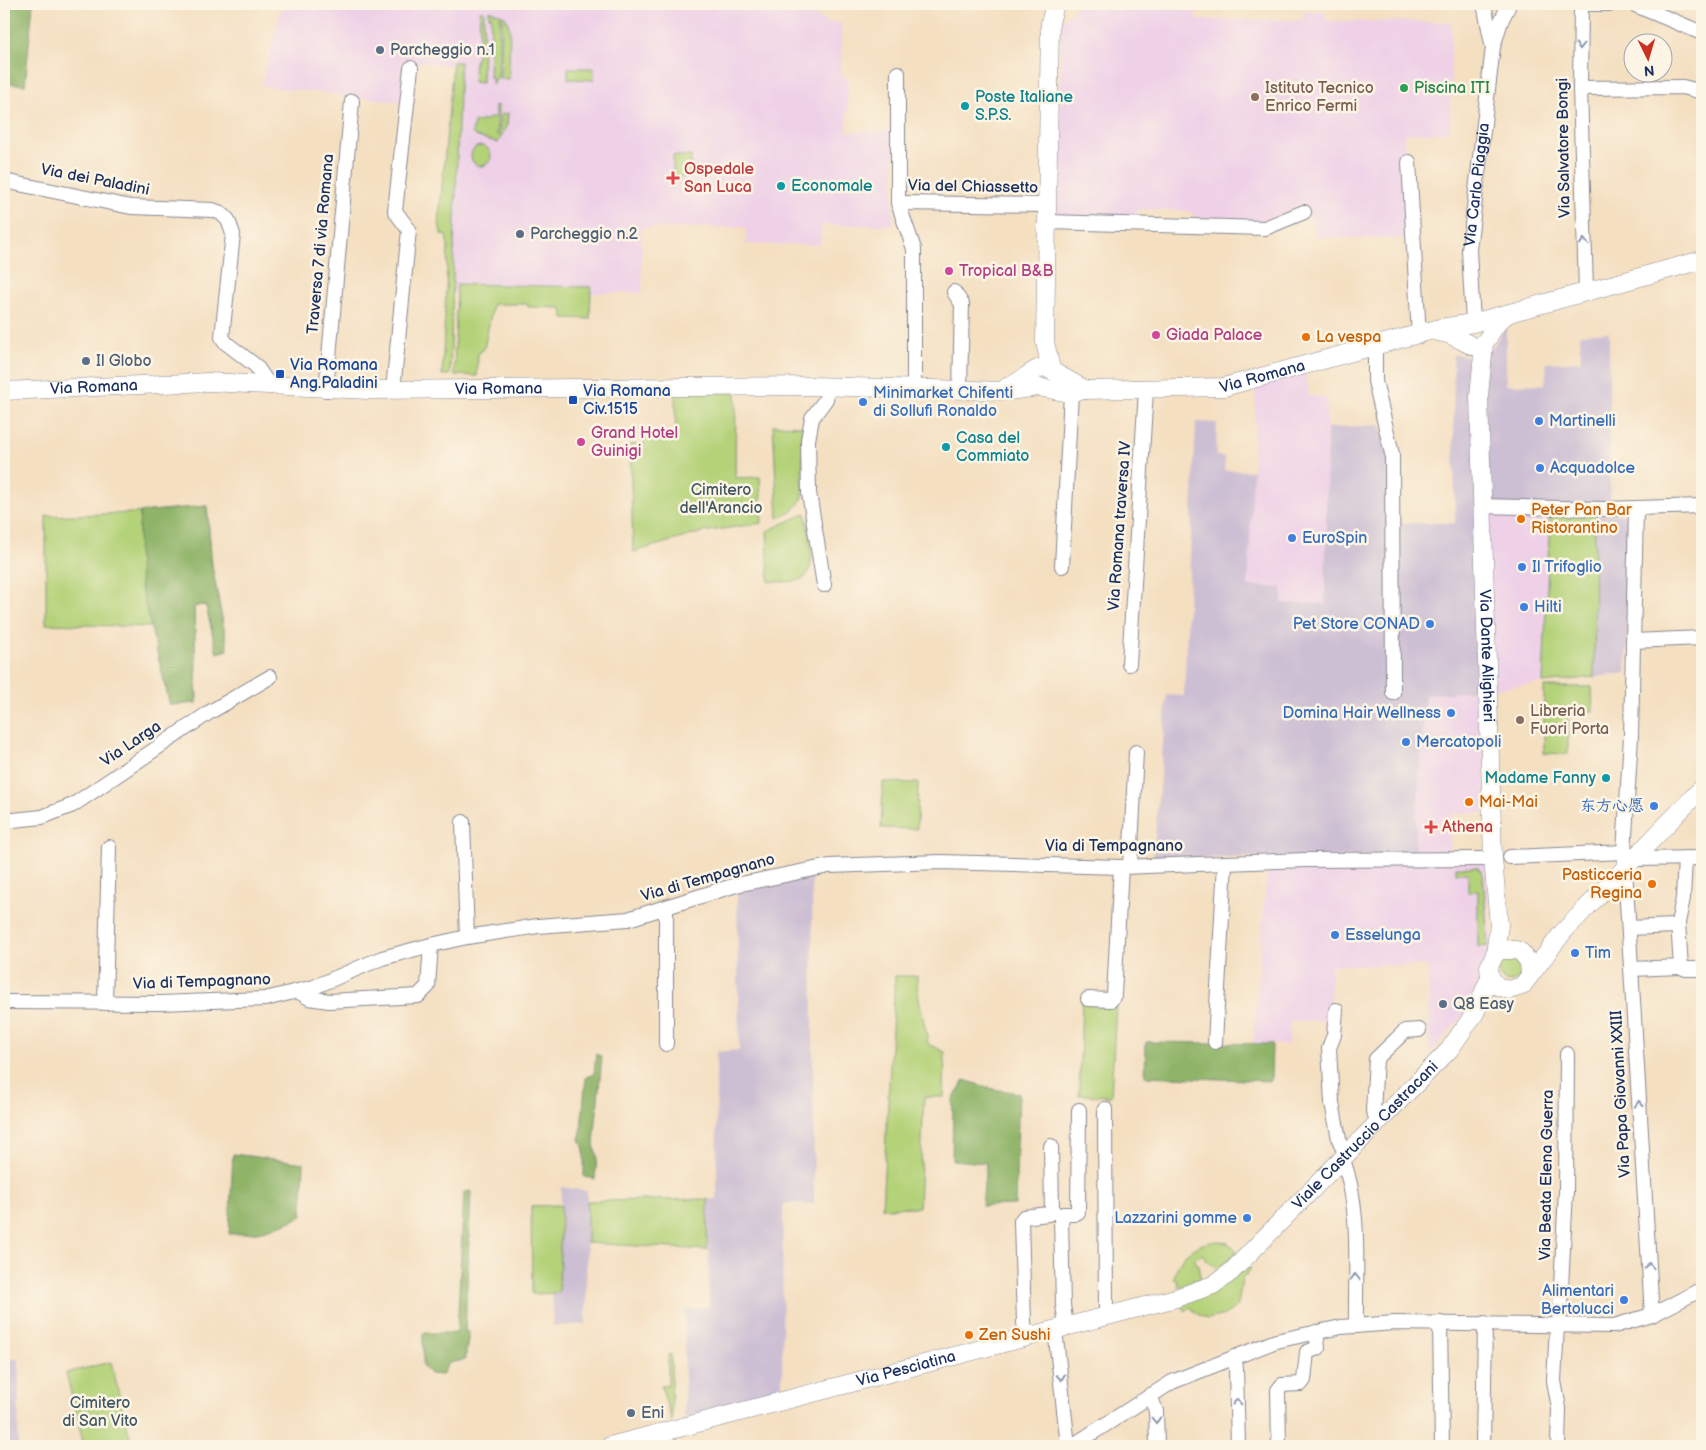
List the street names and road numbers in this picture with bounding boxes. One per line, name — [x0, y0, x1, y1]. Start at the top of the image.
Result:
street label: Via Salvatore Bongi — [1553, 78, 1575, 218]
street label: Via Carlo Piaggia — [1460, 122, 1493, 247]
street label: Traversa 7 di via Romana — [304, 153, 338, 335]
street label: Via dei Paladini — [39, 160, 151, 200]
street label: Via del Chiassetto — [908, 176, 1038, 198]
street label: Via Romana — [1217, 356, 1307, 397]
street label: Via Romana — [50, 376, 138, 398]
street label: Via Romana — [455, 379, 543, 399]
street label: Via Romana traversa IV — [1105, 440, 1135, 612]
street label: Via Dante Alighieri — [1475, 589, 1498, 722]
street label: Via Larga — [97, 717, 165, 771]
street label: Via di Tempagnano — [1045, 837, 1183, 856]
street label: Via di Tempagnano — [639, 850, 777, 906]
street label: Via di Tempagnano — [133, 970, 271, 994]
street label: Via Papa Giovanni XXIII — [1607, 1010, 1635, 1178]
street label: Viale Castruccio Castracani — [1288, 1057, 1442, 1213]
street label: Via Beata Elena Guerra — [1536, 1089, 1558, 1261]
street label: Via Pesciatina — [854, 1346, 958, 1391]

